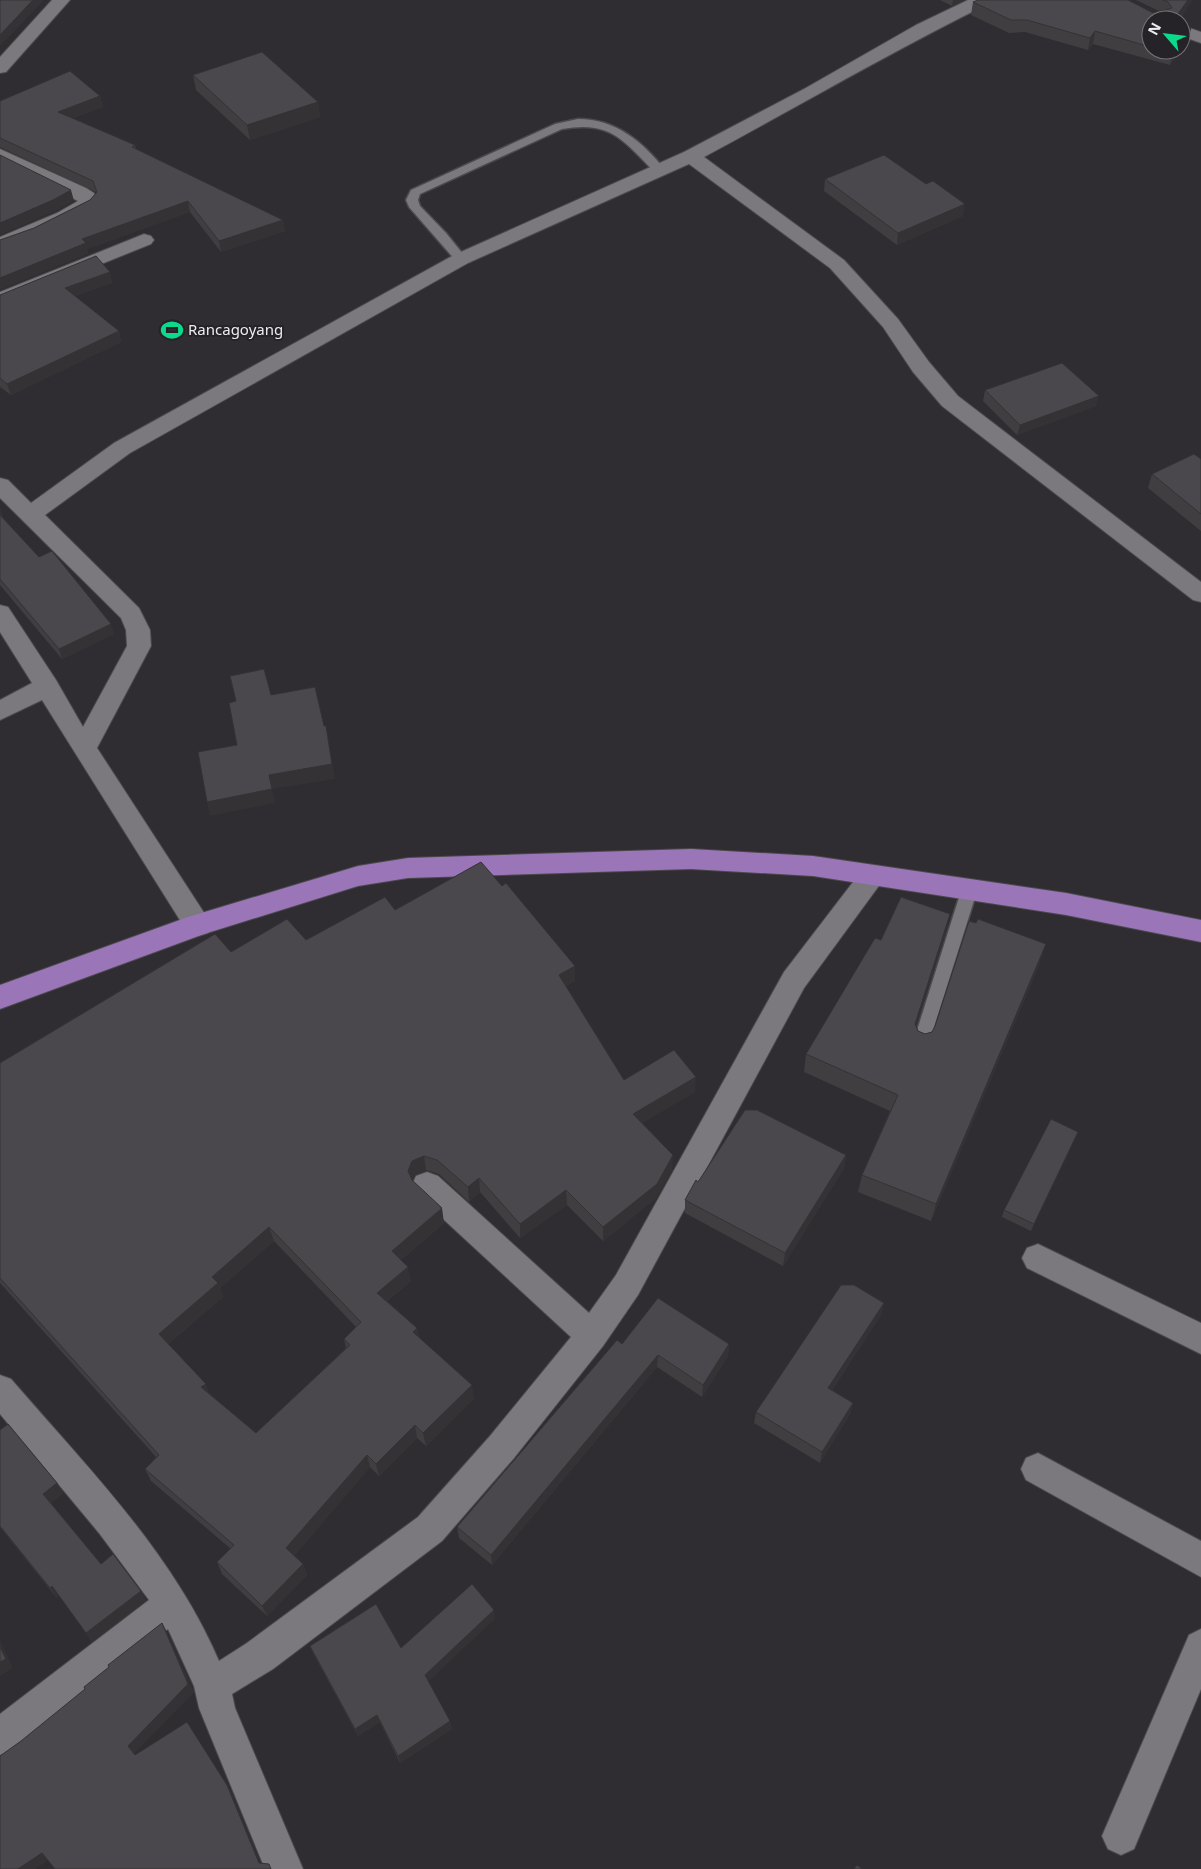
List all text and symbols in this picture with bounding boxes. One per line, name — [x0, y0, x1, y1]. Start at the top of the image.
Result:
north arrow — [1141, 10, 1191, 60]
text: N — [1143, 19, 1165, 38]
sports icon: Rancagoyang — [159, 317, 185, 343]
place label: Rancagoyang — [188, 319, 283, 339]

